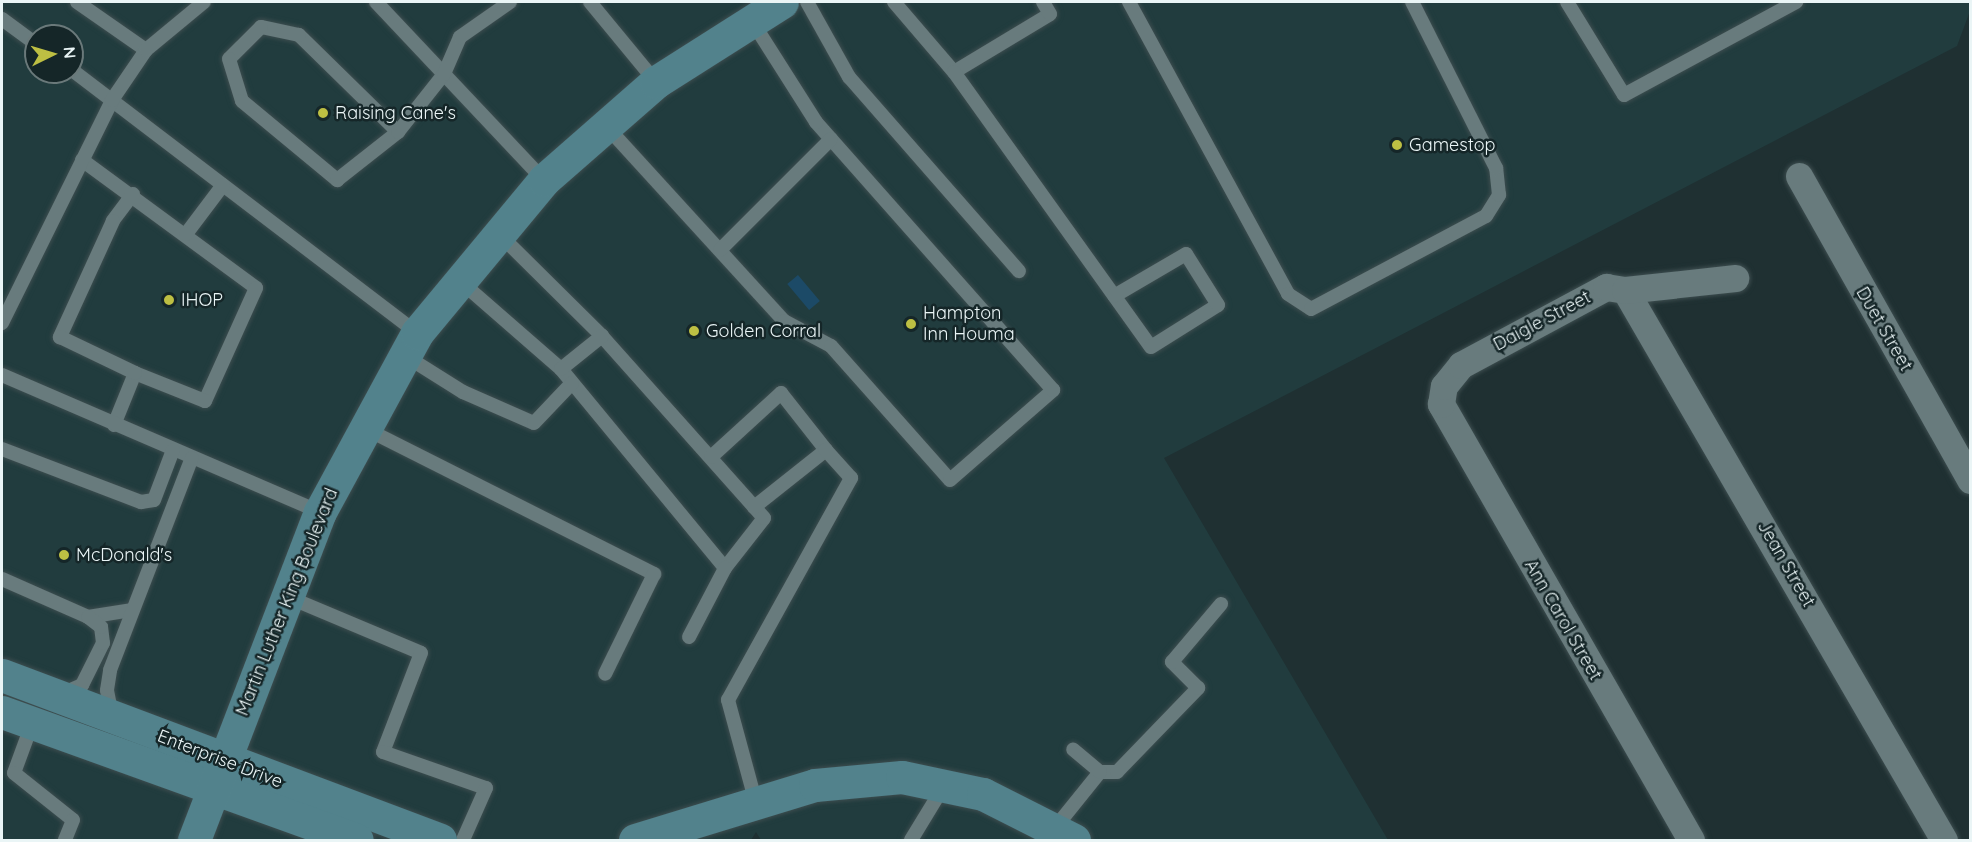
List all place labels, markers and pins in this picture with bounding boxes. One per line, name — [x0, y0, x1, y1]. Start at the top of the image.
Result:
place label: Raising Cane's — [335, 102, 456, 124]
marker: Raising Cane's — [316, 106, 330, 120]
place label: Gamestop — [1409, 134, 1495, 156]
marker: Gamestop — [1390, 138, 1404, 152]
place label: IHOP — [181, 289, 223, 311]
marker: IHOP — [162, 293, 176, 307]
place label: Hampton Inn Houma — [923, 303, 1015, 346]
marker: Hampton Inn Houma — [904, 317, 918, 331]
place label: Golden Corral — [706, 320, 821, 342]
marker: Golden Corral — [687, 324, 701, 338]
place label: McDonald's — [76, 544, 172, 566]
marker: McDonald's — [57, 548, 71, 562]

